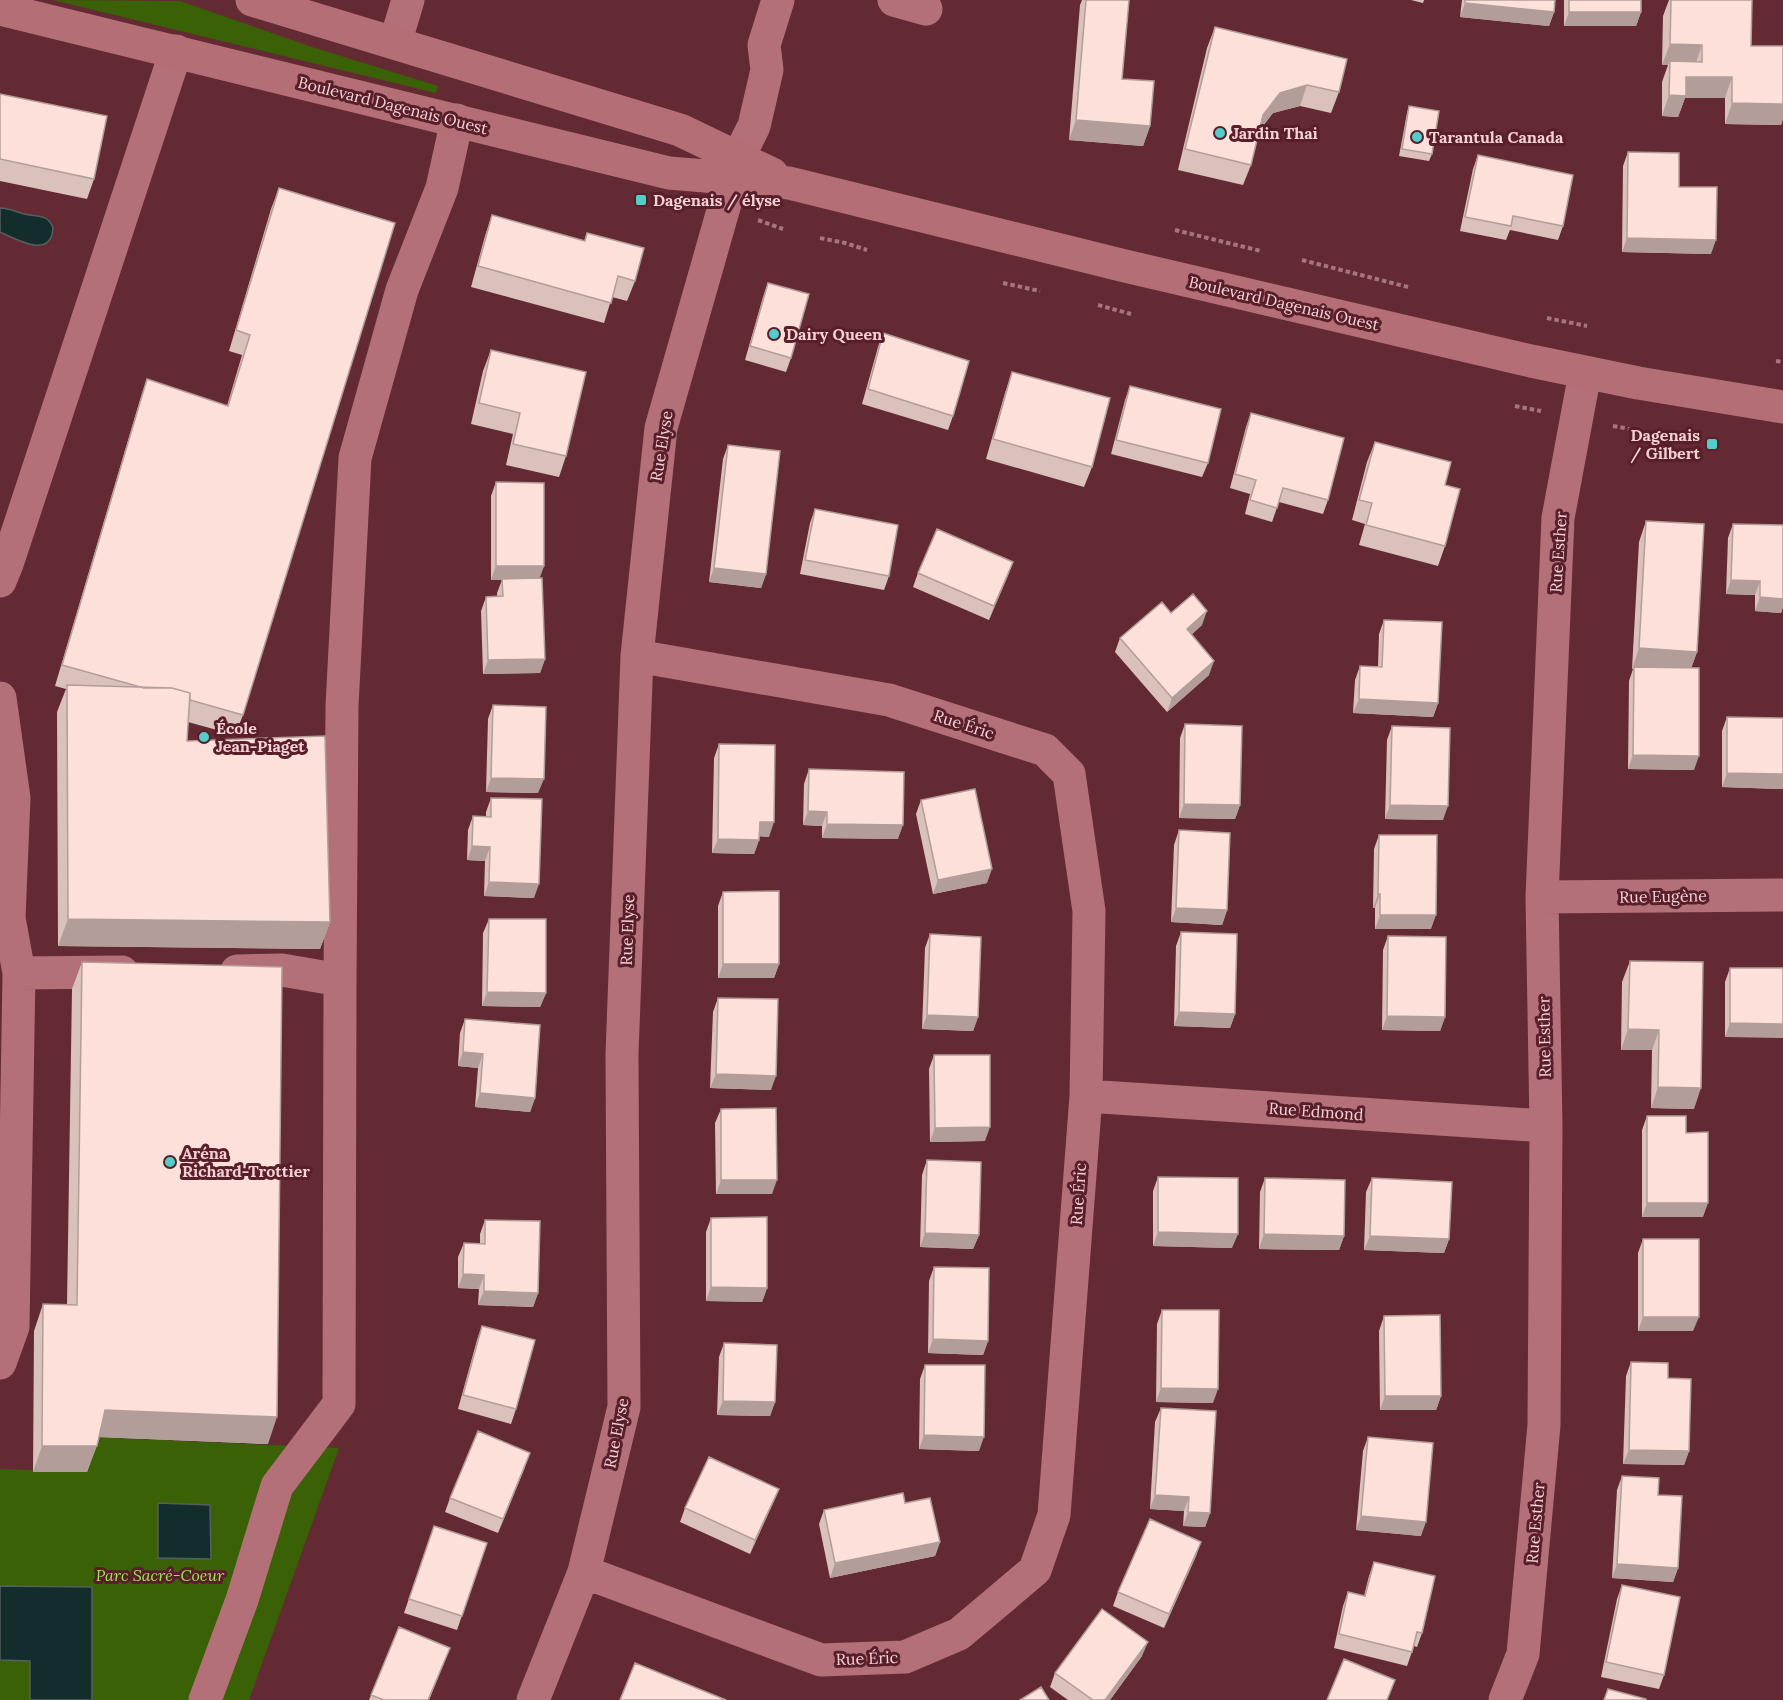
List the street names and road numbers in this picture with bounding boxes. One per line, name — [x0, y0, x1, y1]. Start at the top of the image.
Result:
street label: Boulevard Dagenais Ouest — [296, 72, 491, 138]
street label: Boulevard Dagenais Ouest — [1187, 271, 1382, 335]
street label: Rue Elyse — [646, 409, 676, 483]
street label: Rue Esther — [1545, 511, 1571, 593]
street label: Rue Éric — [931, 705, 997, 743]
street label: Rue Eugène — [1619, 885, 1707, 907]
street label: Rue Elyse — [616, 894, 638, 966]
street label: Rue Esther — [1533, 996, 1555, 1078]
street label: Rue Edmond — [1268, 1098, 1364, 1124]
street label: Rue Éric — [1066, 1162, 1090, 1226]
street label: Rue Elyse — [599, 1396, 633, 1470]
street label: Rue Esther — [1521, 1482, 1549, 1564]
street label: Rue Éric — [835, 1647, 899, 1669]

